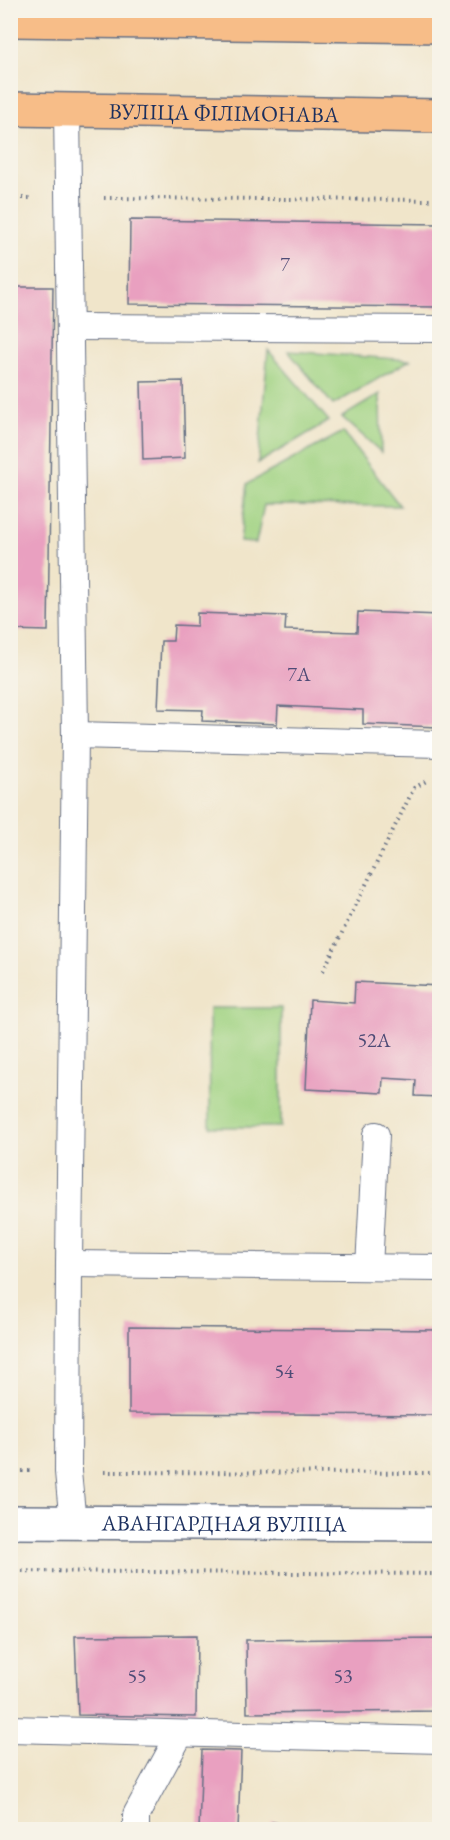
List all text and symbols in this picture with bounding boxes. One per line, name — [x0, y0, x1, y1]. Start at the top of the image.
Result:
street label: ВУЛІЦА ФІЛІМОНАВА — [109, 96, 340, 129]
house number: 7 — [280, 251, 290, 277]
house number: 7А — [287, 661, 311, 687]
house number: 52А — [357, 1027, 391, 1053]
house number: 54 — [274, 1358, 294, 1384]
street label: АВАНГАРДНАЯ ВУЛІЦА — [100, 1508, 347, 1538]
house number: 55 — [127, 1663, 147, 1689]
house number: 53 — [333, 1663, 353, 1689]

